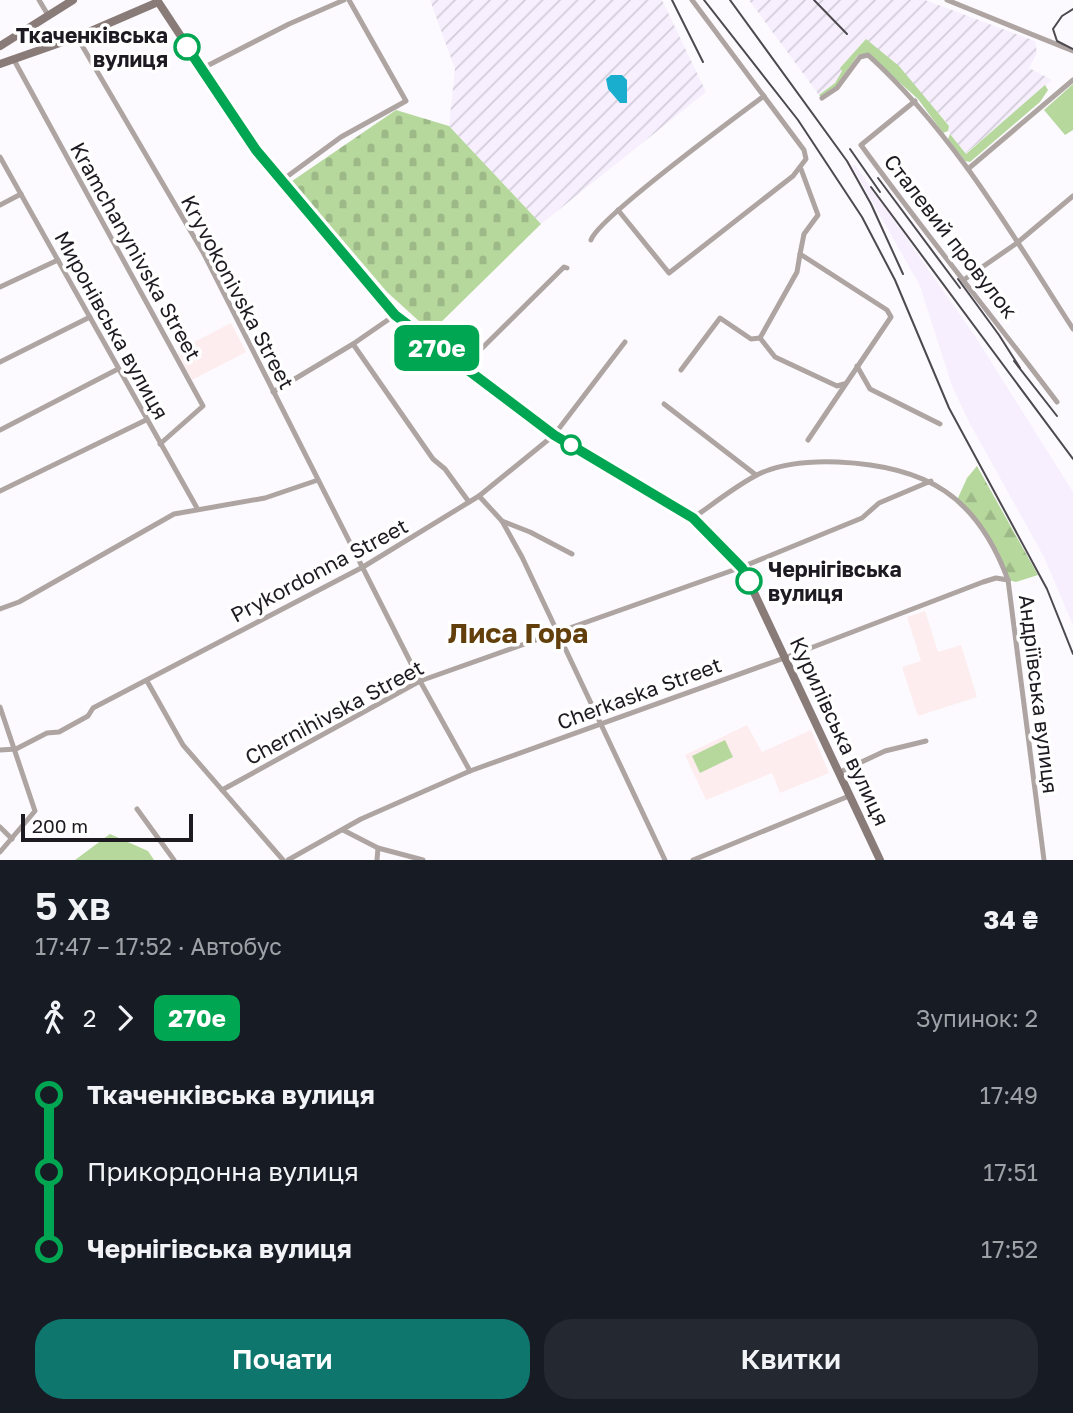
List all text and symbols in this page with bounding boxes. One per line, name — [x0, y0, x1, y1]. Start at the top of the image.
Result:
place label: Ткаченківська вулиця — [16, 22, 168, 72]
marker: Ткаченківська вулиця — [174, 34, 200, 60]
street label: Kramchanynivska Street — [65, 137, 207, 365]
street label: Сталевий провулок — [879, 149, 1023, 323]
street label: Kryvokonivska Street — [176, 191, 300, 393]
street label: Миронівська вулиця — [49, 226, 175, 424]
line badge: 270е — [388, 325, 486, 371]
text: 270е — [408, 333, 466, 362]
unlabelled marker — [561, 435, 581, 455]
street label: Prykordonna Street — [226, 512, 412, 628]
place label: Чернігівська вулиця — [768, 556, 902, 606]
marker: Чернігівська вулиця — [736, 568, 762, 594]
street label: Андріївська вулиця — [1014, 593, 1064, 795]
district label: Лиса Гора — [448, 616, 588, 649]
street label: Курилівська вулиця — [785, 632, 895, 830]
street label: Cherkaska Street — [553, 651, 725, 735]
street label: Chernihivska Street — [240, 654, 428, 770]
scale bar — [21, 811, 192, 843]
text: 200 m — [32, 814, 88, 837]
text: 5 хв — [35, 883, 111, 928]
text: 34 ₴ — [984, 904, 1038, 935]
text: 17:47 – 17:52 · Автобус — [35, 932, 282, 960]
icon: walk — [35, 999, 73, 1037]
icon: forward — [106, 999, 144, 1037]
text: 270е — [168, 1003, 226, 1032]
text: 2 — [83, 1004, 96, 1032]
text: Зупинок: 2 — [916, 1004, 1038, 1032]
text: Ткаченківська вулиця — [87, 1079, 375, 1110]
text: 17:49 — [980, 1081, 1038, 1109]
text: Прикордонна вулиця — [87, 1156, 359, 1187]
text: 17:51 — [983, 1158, 1038, 1186]
text: Чернігівська вулиця — [87, 1233, 352, 1264]
text: 17:52 — [981, 1235, 1038, 1263]
button: Почати — [35, 1319, 530, 1399]
button: Квитки — [544, 1319, 1038, 1399]

